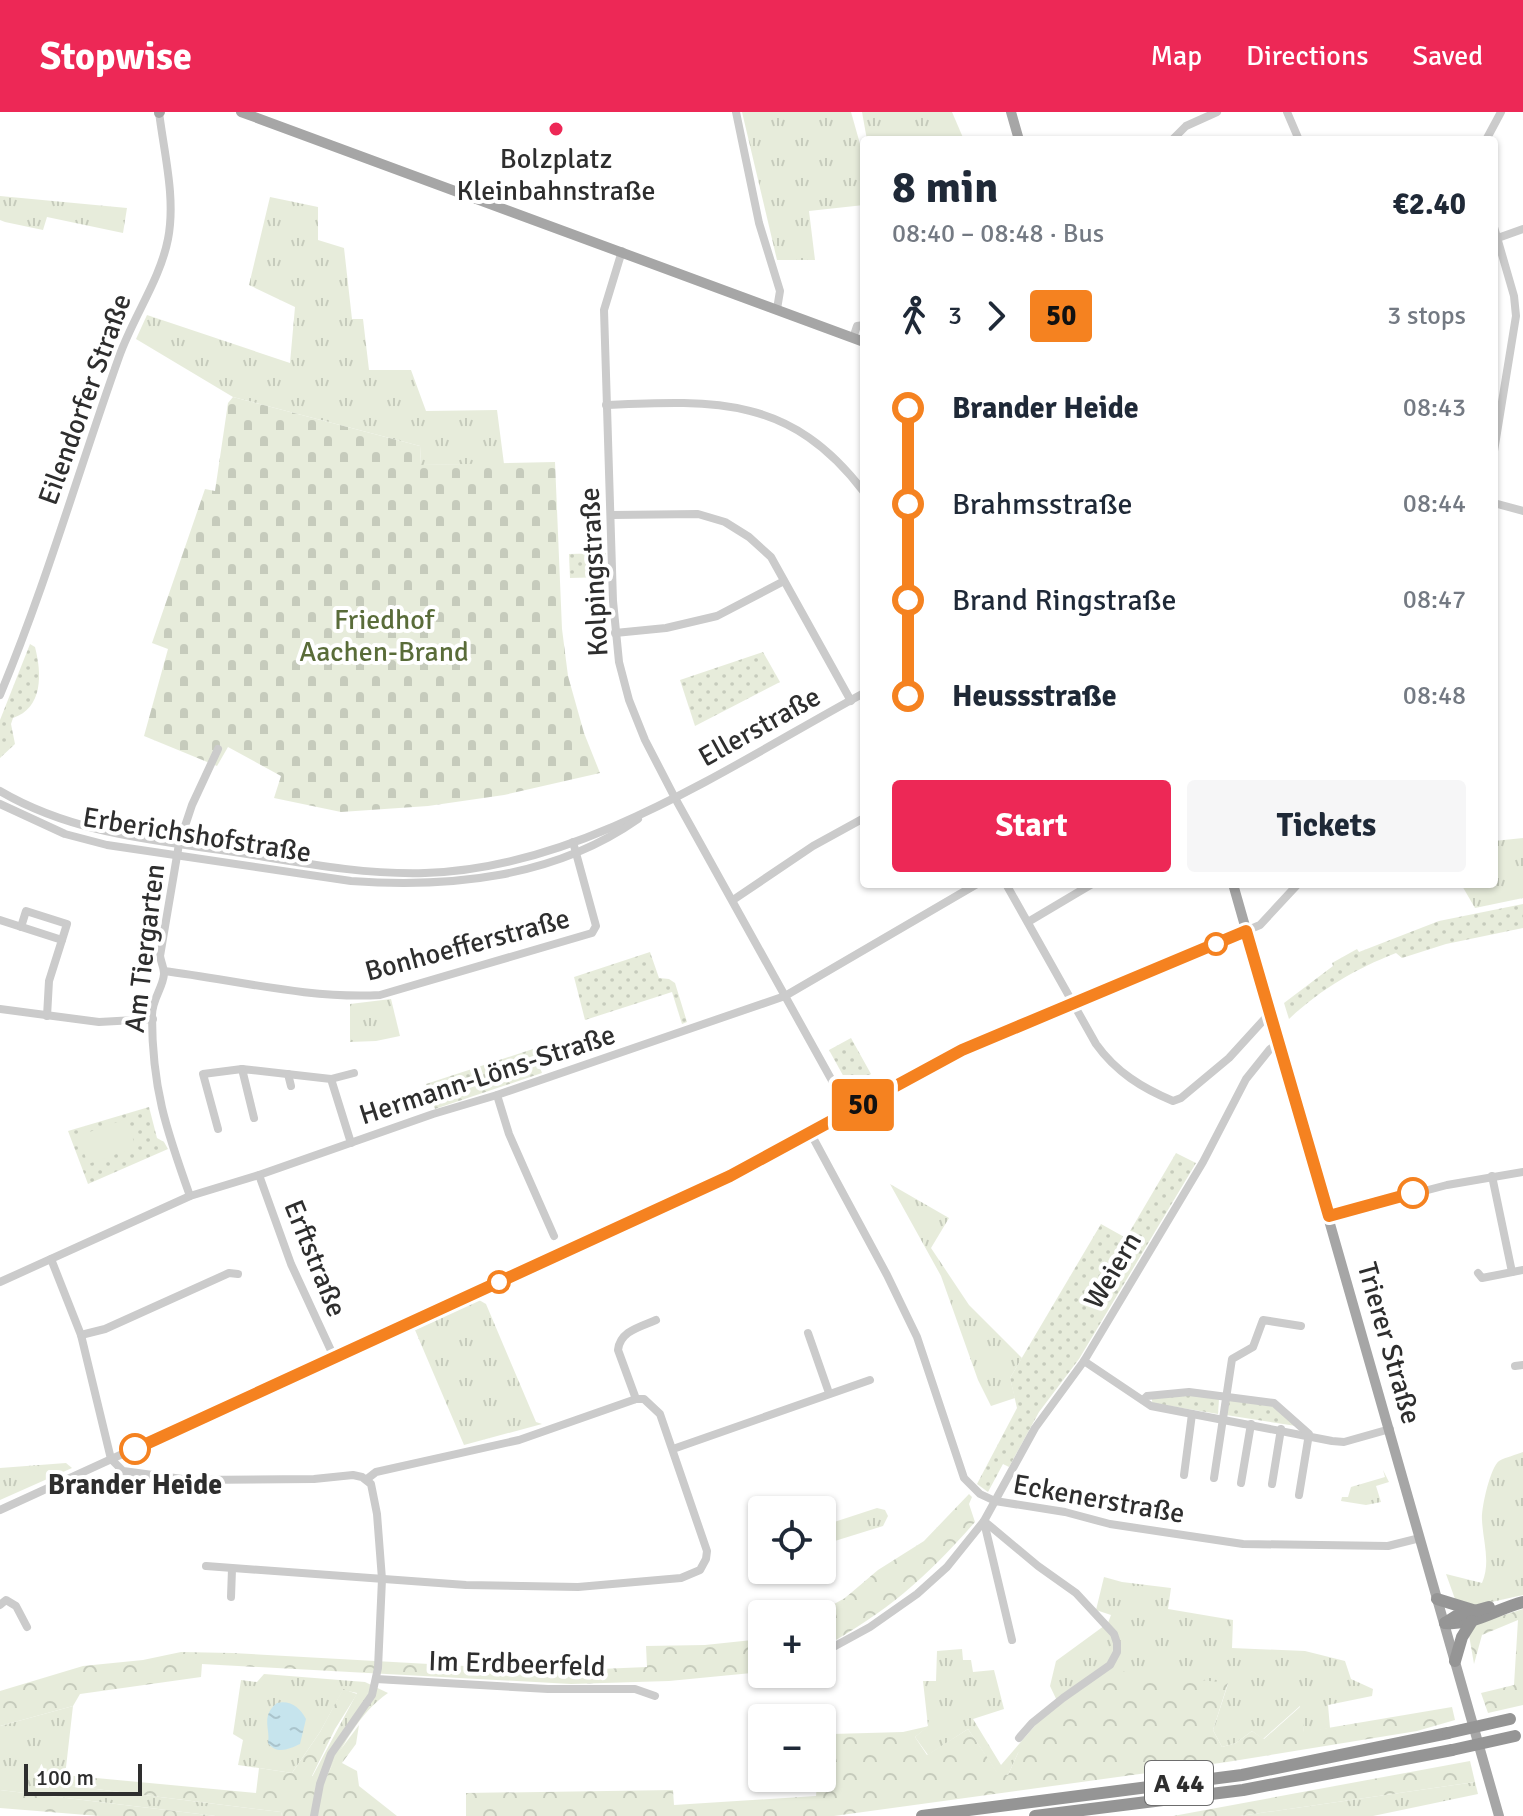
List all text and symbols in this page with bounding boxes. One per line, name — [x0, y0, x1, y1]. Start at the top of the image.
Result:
text: Stopwise — [40, 33, 192, 80]
text: Map — [1150, 39, 1202, 73]
text: Directions — [1246, 39, 1368, 73]
text: Saved — [1412, 39, 1483, 73]
marker: Bolzplatz Kleinbahnstraße — [547, 120, 565, 138]
place label: Bolzplatz Kleinbahnstraße — [457, 142, 655, 208]
text: 8 min — [892, 161, 998, 215]
text: €2.40 — [1393, 186, 1466, 223]
text: 08:40 – 08:48 · Bus — [892, 218, 1104, 250]
street label: Eilendorfer Straße — [31, 289, 139, 509]
icon: walk — [892, 294, 936, 338]
icon: forward — [974, 294, 1018, 338]
text: 50 — [1046, 299, 1076, 333]
text: 3 — [948, 300, 962, 332]
text: 3 stops — [1387, 300, 1466, 332]
text: Brander Heide — [952, 390, 1139, 427]
text: 08:43 — [1403, 392, 1466, 424]
street label: Kolpingstraße — [573, 486, 615, 657]
text: Brahmsstraße — [952, 486, 1133, 523]
text: 08:44 — [1403, 488, 1466, 520]
text: Brand Ringstraße — [952, 582, 1176, 619]
text: 08:47 — [1403, 584, 1466, 616]
park label: Friedhof Aachen-Brand — [299, 603, 469, 669]
text: Heussstraße — [952, 678, 1117, 715]
street label: Ellerstraße — [693, 680, 826, 774]
text: 08:48 — [1403, 680, 1466, 712]
button: Start — [892, 780, 1171, 872]
button: Tickets — [1187, 780, 1466, 872]
street label: Erberichshofstraße — [80, 800, 314, 870]
street label: Am Tiergarten — [118, 862, 172, 1034]
street label: Bonhoefferstraße — [361, 901, 573, 989]
unlabelled marker — [1205, 933, 1227, 955]
street label: Hermann-Löns-Straße — [355, 1018, 620, 1132]
line badge: 50 — [827, 1079, 899, 1131]
text: 50 — [848, 1088, 878, 1122]
unlabelled marker — [1398, 1178, 1428, 1208]
street label: Erftstraße — [276, 1195, 354, 1322]
street label: Weiern — [1077, 1226, 1149, 1315]
street label: Trierer Straße — [1350, 1259, 1428, 1428]
unlabelled marker — [488, 1271, 510, 1293]
marker: Brander Heide — [120, 1434, 150, 1464]
street label: Eckenerstraße — [1010, 1467, 1187, 1531]
place label: Brander Heide — [48, 1468, 222, 1502]
map controls — [748, 1496, 836, 1792]
button: locate — [748, 1496, 836, 1584]
button: + — [748, 1600, 836, 1688]
street label: Im Erdbeerfeld — [428, 1644, 606, 1684]
button: − — [748, 1704, 836, 1792]
scale bar — [24, 1760, 142, 1796]
road number: A 44 — [1145, 1761, 1213, 1805]
text: 100 m — [36, 1764, 94, 1791]

